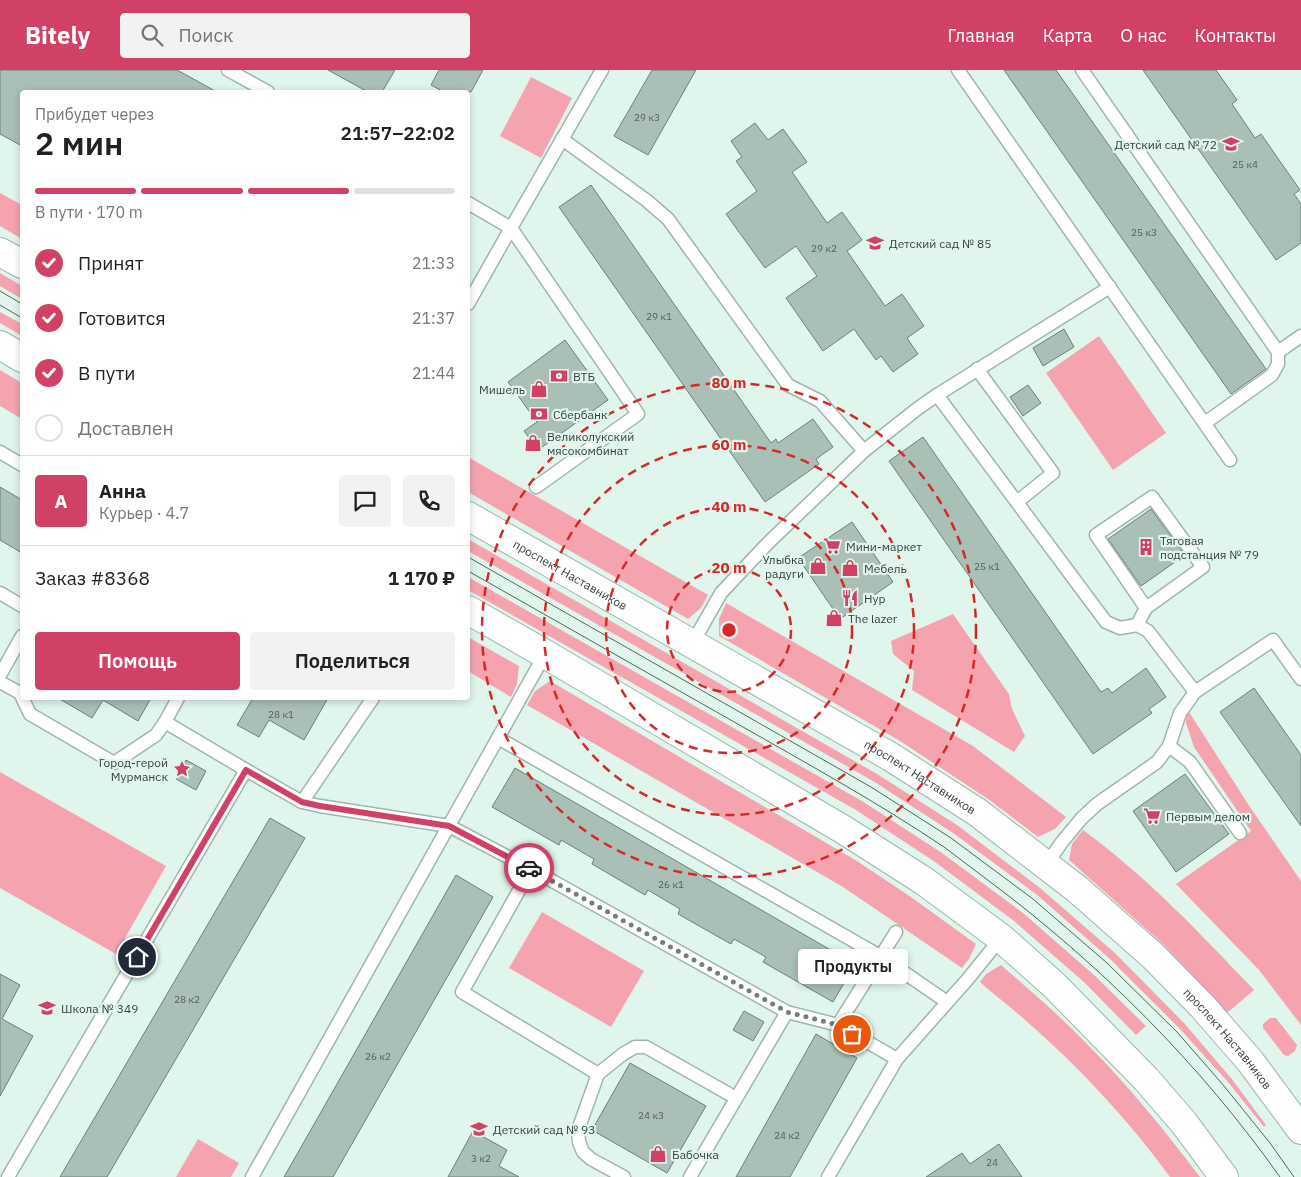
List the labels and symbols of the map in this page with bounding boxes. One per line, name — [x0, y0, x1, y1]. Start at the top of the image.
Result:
house number: 29 к3 — [634, 111, 660, 124]
school or university icon: Детский сад № 72 — [1221, 134, 1241, 154]
place label: Детский сад № 72 — [1115, 137, 1217, 152]
house number: 25 к4 — [1232, 158, 1258, 171]
house number: 25 к3 — [1131, 226, 1157, 239]
school or university icon: Детский сад № 85 — [865, 233, 885, 253]
place label: Детский сад № 85 — [889, 236, 991, 251]
house number: 29 к2 — [811, 242, 837, 255]
house number: 29 к1 — [646, 310, 672, 323]
bank icon: ВТБ — [549, 366, 569, 386]
place label: ВТБ — [573, 369, 595, 384]
text: 80 m — [712, 373, 746, 392]
shop icon: Мишель — [529, 379, 549, 399]
place label: Мишель — [479, 382, 525, 397]
bank icon: Сбербанк — [529, 404, 549, 424]
place label: Сбербанк — [553, 407, 608, 422]
place label: Великолукский мясокомбинат — [547, 429, 634, 458]
shop icon: Великолукский мясокомбинат — [523, 433, 543, 453]
text: 60 m — [712, 435, 746, 454]
text: 40 m — [712, 497, 746, 516]
place label: Тяговая подстанция № 79 — [1160, 533, 1259, 562]
street label: проспект Наставников — [511, 536, 630, 613]
supermarket icon: Мини-маркет — [822, 536, 842, 556]
building icon: Тяговая подстанция № 79 — [1136, 537, 1156, 557]
place label: Мини-маркет — [846, 539, 922, 554]
place label: Улыбка радуги — [762, 552, 805, 581]
shop icon: Улыбка радуги — [808, 556, 828, 576]
text: 20 m — [712, 558, 746, 577]
shop icon: Мебель — [840, 558, 860, 578]
house number: 25 к1 — [974, 560, 1000, 573]
place label: Мебель — [864, 561, 907, 576]
restaurant icon: Нур — [840, 588, 860, 608]
place label: Нур — [864, 591, 885, 606]
shop icon: The lazer — [824, 608, 844, 628]
place label: The lazer — [848, 611, 898, 626]
centre of rings — [720, 621, 738, 639]
house number: 28 к1 — [268, 708, 294, 721]
street label: проспект Наставников — [862, 736, 979, 817]
place label: Город-герой Мурманск — [99, 755, 168, 784]
place icon: Город-герой Мурманск — [172, 759, 192, 779]
supermarket icon: Первым делом — [1142, 806, 1162, 826]
place label: Первым делом — [1166, 809, 1250, 824]
courier — [504, 843, 554, 893]
house number: 26 к1 — [658, 878, 684, 891]
pin — [116, 936, 158, 978]
callout: Продукты — [797, 949, 907, 984]
street label: проспект Наставников — [1181, 984, 1276, 1092]
house number: 28 к2 — [174, 993, 200, 1006]
school or university icon: Школа № 349 — [37, 998, 57, 1018]
place label: Школа № 349 — [61, 1001, 138, 1016]
pin — [831, 1013, 873, 1055]
house number: 26 к2 — [365, 1050, 391, 1063]
house number: 24 к3 — [638, 1109, 664, 1122]
school or university icon: Детский сад № 93 — [469, 1119, 489, 1139]
place label: Детский сад № 93 — [493, 1122, 595, 1137]
house number: 24 к2 — [774, 1129, 800, 1142]
shop icon: Бабочка — [648, 1144, 668, 1164]
place label: Бабочка — [672, 1147, 720, 1162]
house number: 3 к2 — [471, 1152, 491, 1165]
house number: 24 — [986, 1156, 998, 1169]

